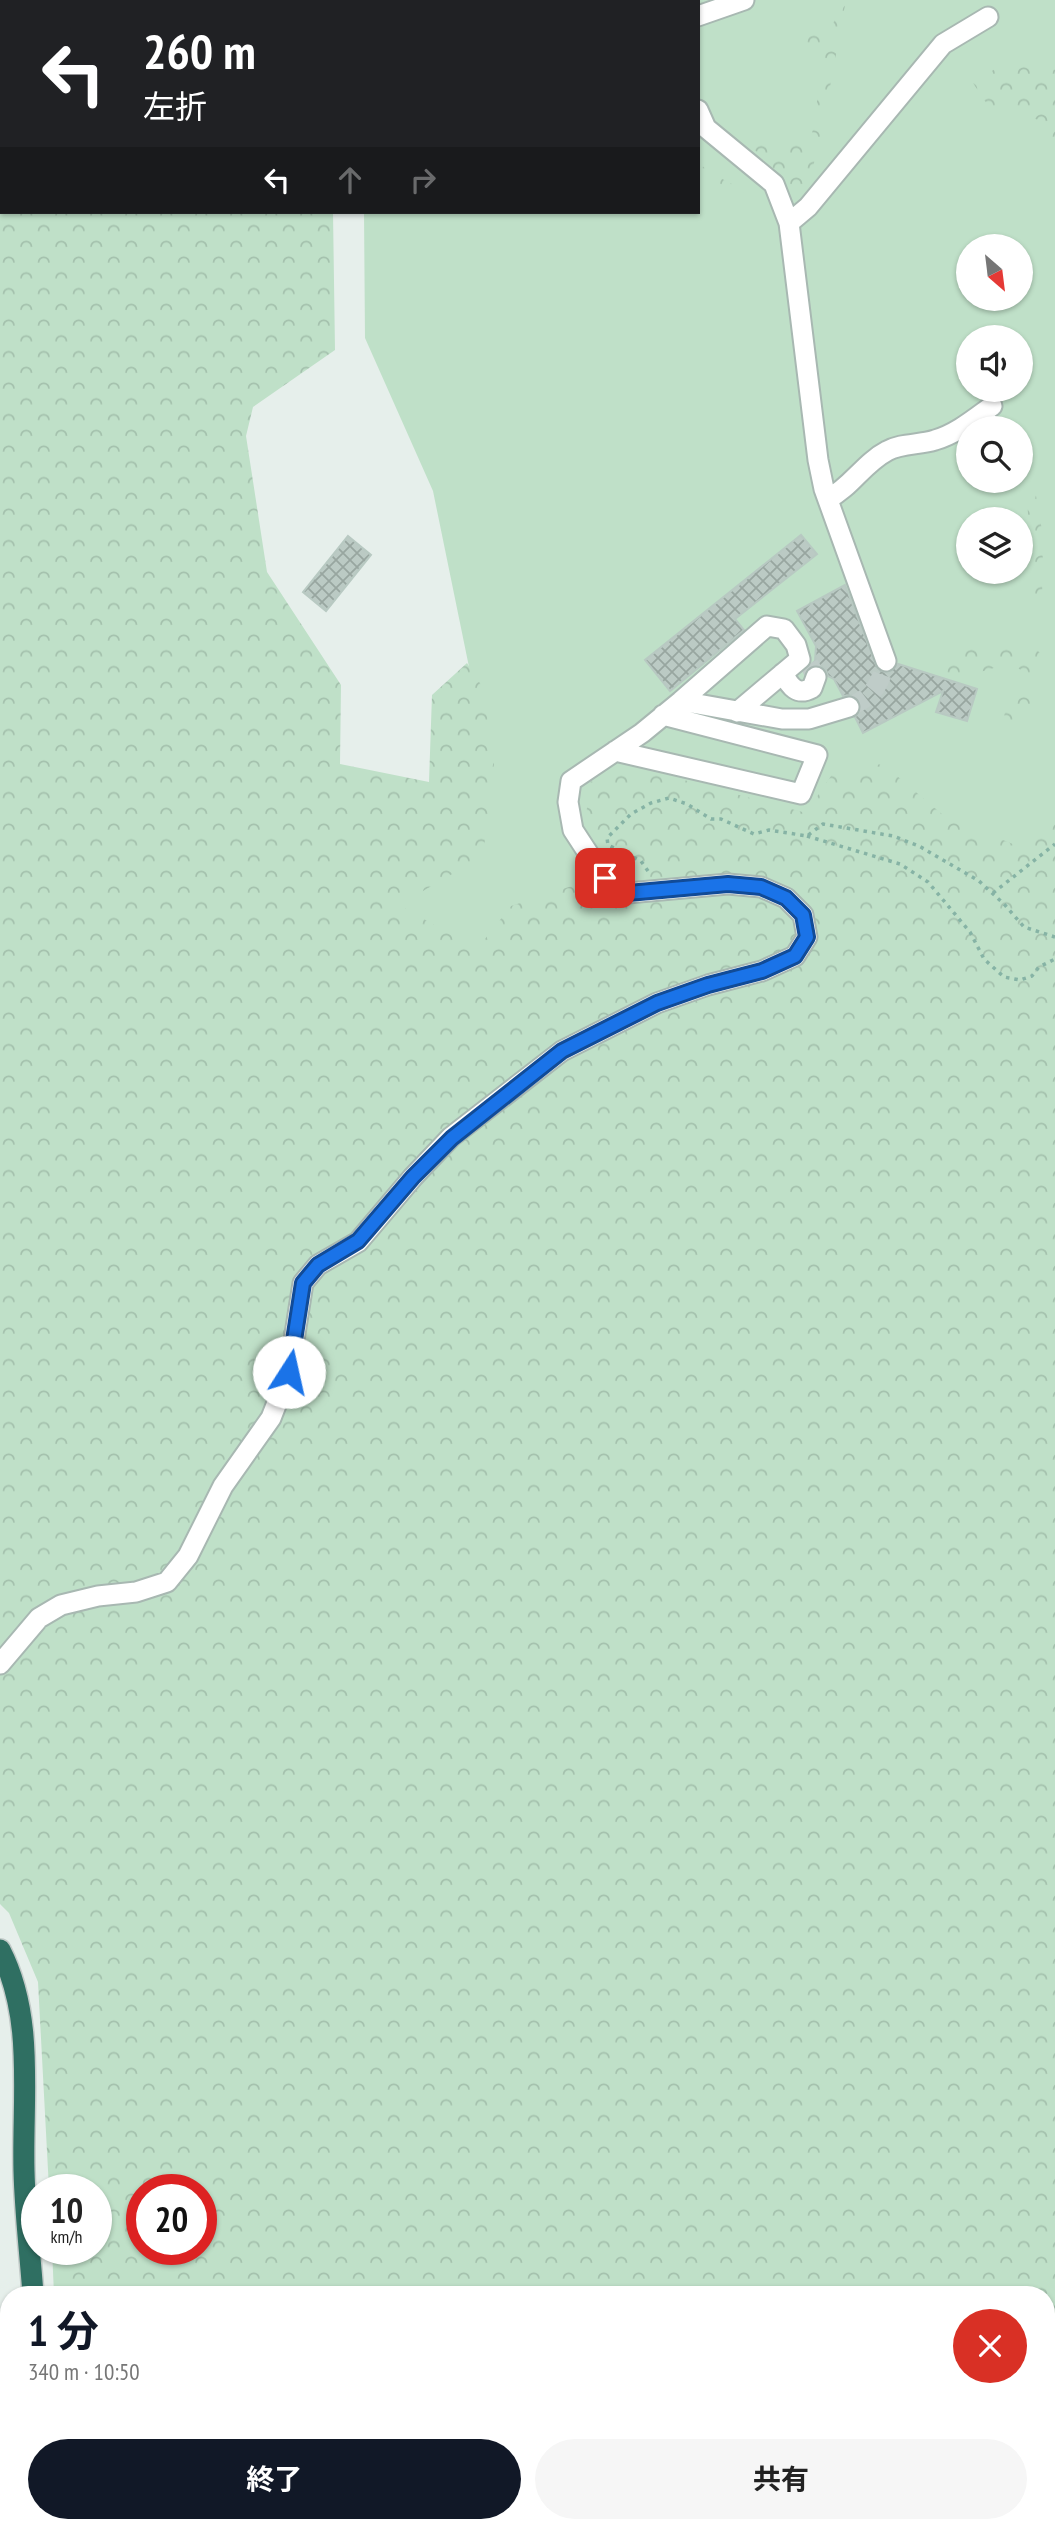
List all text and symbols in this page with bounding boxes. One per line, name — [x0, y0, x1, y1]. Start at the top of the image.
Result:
text: 260 m — [143, 19, 256, 83]
icon: left — [28, 28, 119, 119]
text: 左折 — [143, 85, 207, 127]
icon: left — [258, 161, 296, 199]
icon: ahead — [331, 161, 369, 199]
icon: right — [404, 161, 442, 199]
north arrow — [956, 234, 1032, 312]
map controls — [956, 234, 1033, 584]
button: sound — [956, 325, 1033, 402]
button: search — [956, 416, 1033, 493]
button: layers — [956, 507, 1033, 584]
pin — [575, 848, 635, 908]
icon: arrive — [586, 859, 624, 897]
position arrow — [252, 1335, 326, 1409]
speed limit sign: 20 — [126, 2174, 217, 2265]
text: 10 — [50, 2187, 83, 2233]
text: km/h — [51, 2225, 82, 2248]
text: 1 分 — [28, 2303, 99, 2358]
button: close — [953, 2309, 1027, 2383]
text: 340 m · 10:50 — [28, 2357, 140, 2386]
button: 終了 — [28, 2439, 521, 2519]
button: 共有 — [535, 2439, 1027, 2519]

